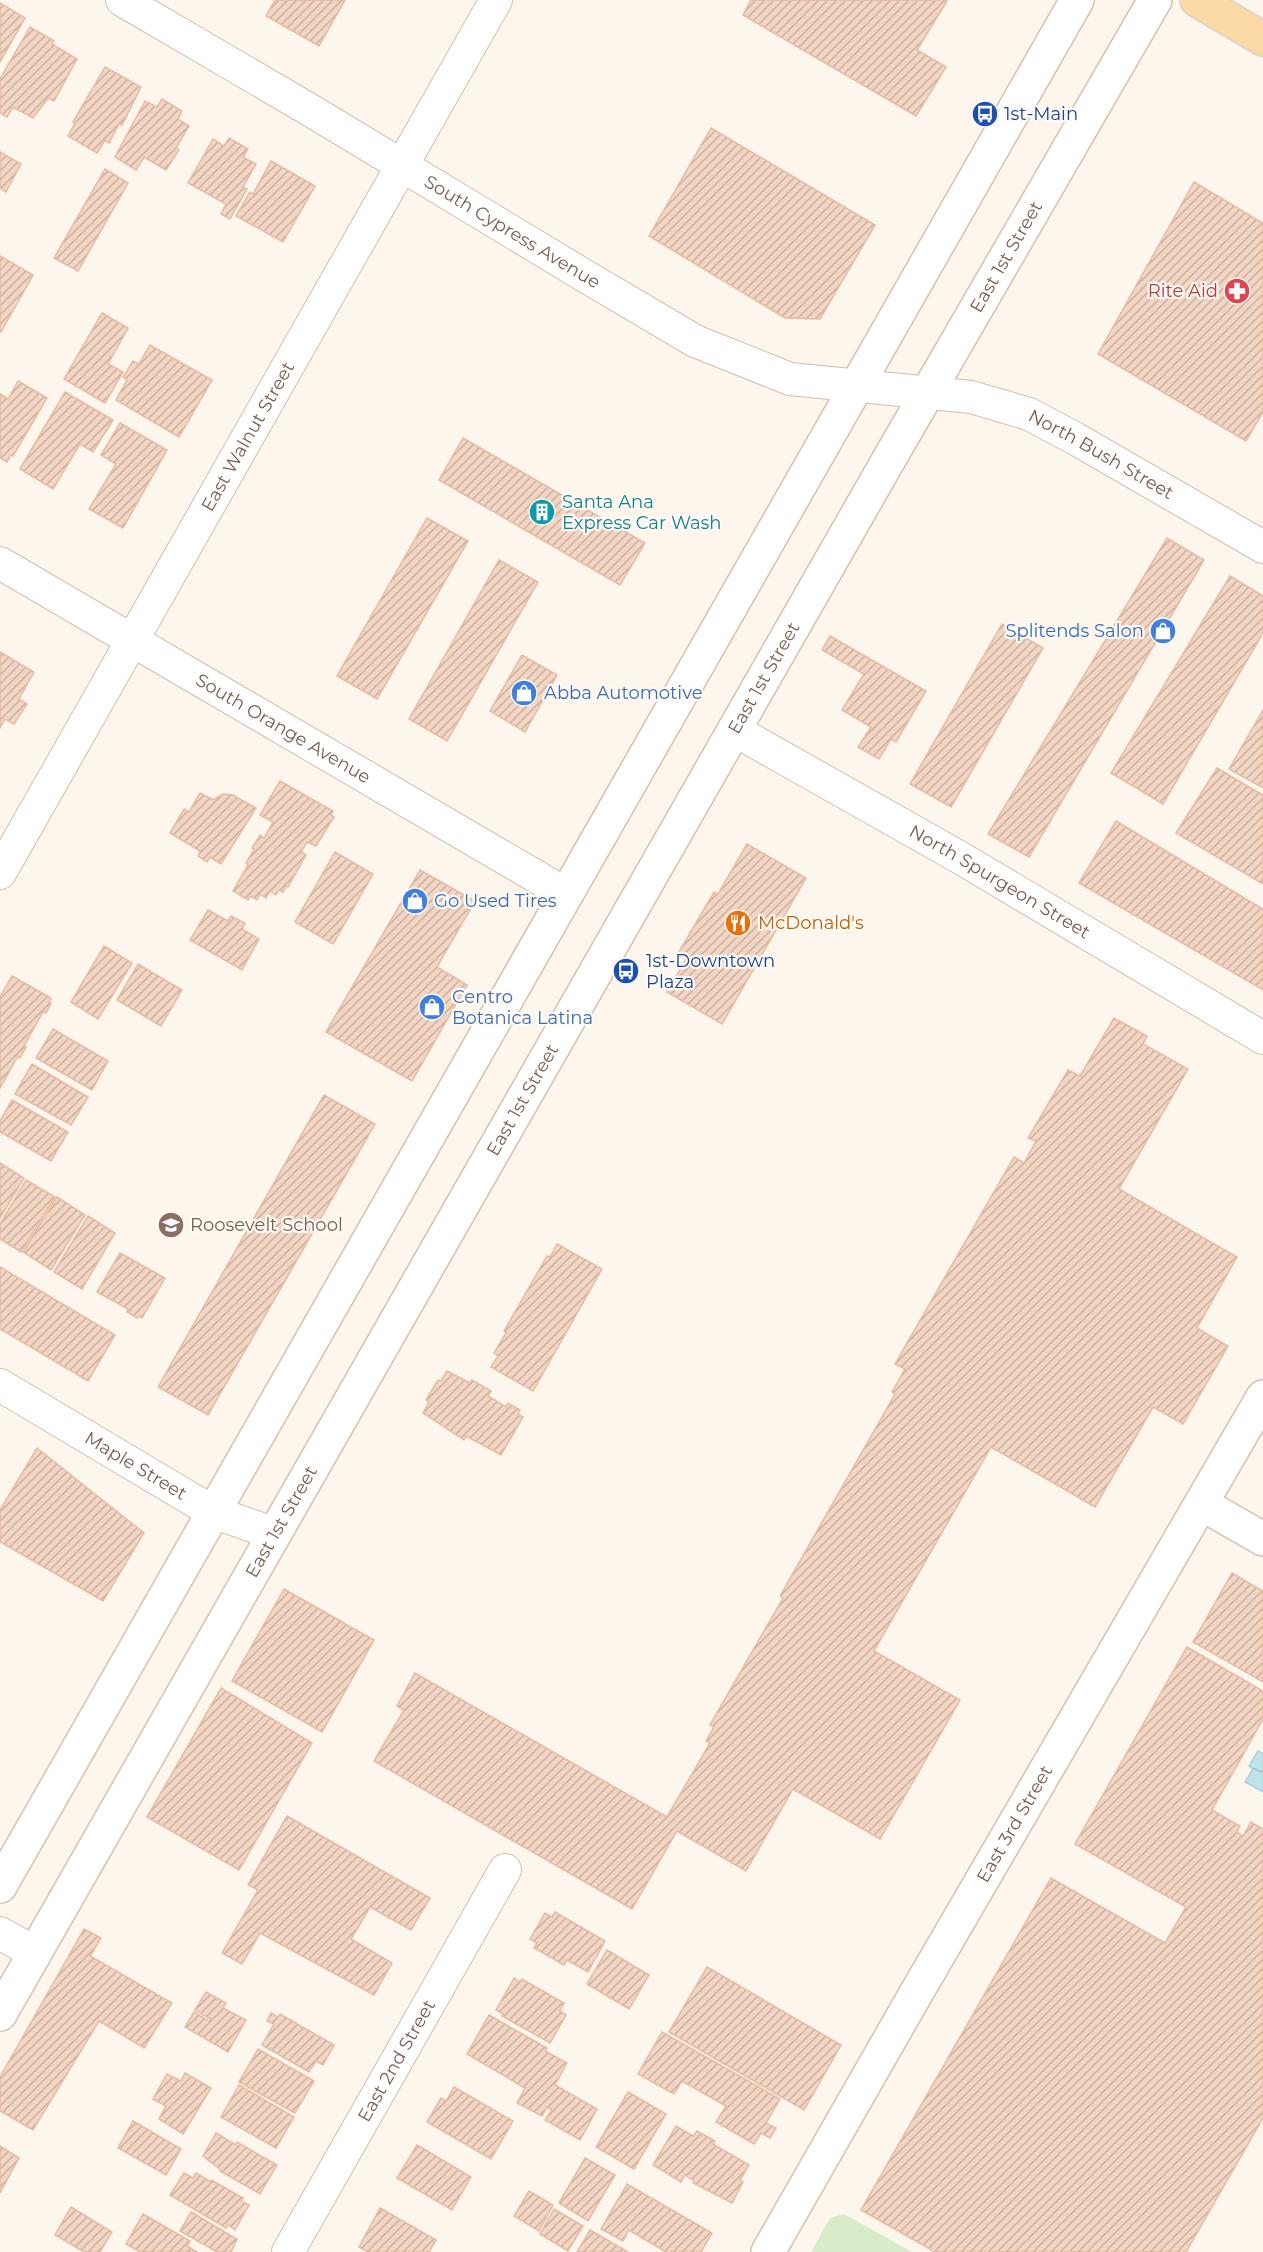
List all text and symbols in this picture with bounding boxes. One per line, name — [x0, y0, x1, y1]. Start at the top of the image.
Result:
bus stop icon: 1st-Main — [970, 99, 1000, 129]
place label: 1st-Main — [1004, 103, 1078, 125]
street label: South Cypress Avenue — [420, 171, 604, 294]
street label: East 1st Street — [965, 197, 1047, 316]
pharmacy icon: Rite Aid — [1222, 276, 1252, 306]
place label: Rite Aid — [1148, 280, 1218, 302]
street label: East Walnut Street — [197, 358, 299, 515]
street label: North Bush Street — [1025, 405, 1178, 504]
place label: Santa Ana Express Car Wash — [562, 491, 722, 534]
building icon: Santa Ana Express Car Wash — [527, 497, 557, 527]
shop icon: Splitends Salon — [1148, 616, 1178, 646]
street label: East 1st Street — [723, 618, 805, 738]
place label: Splitends Salon — [1006, 620, 1144, 642]
street label: South Orange Avenue — [192, 669, 375, 788]
shop icon: Abba Automotive — [509, 678, 539, 708]
place label: Abba Automotive — [544, 682, 703, 704]
street label: North Spurgeon Street — [905, 820, 1094, 943]
shop icon: Go Used Tires — [400, 886, 430, 916]
place label: Go Used Tires — [434, 890, 557, 912]
restaurant icon: McDonald's — [723, 908, 753, 938]
place label: McDonald's — [758, 912, 864, 934]
place label: 1st-Downtown Plaza — [646, 950, 775, 993]
bus stop icon: 1st-Downtown Plaza — [611, 956, 641, 986]
place label: Centro Botanica Latina — [452, 986, 593, 1029]
shop icon: Centro Botanica Latina — [417, 992, 447, 1022]
street label: East 1st Street — [482, 1040, 563, 1160]
school or university icon: Roosevelt School — [156, 1210, 186, 1240]
place label: Roosevelt School — [190, 1214, 343, 1236]
street label: Maple Street — [81, 1427, 191, 1505]
street label: East 1st Street — [241, 1462, 322, 1582]
street label: East 3rd Street — [972, 1761, 1057, 1887]
street label: East 2nd Street — [353, 1996, 440, 2126]

